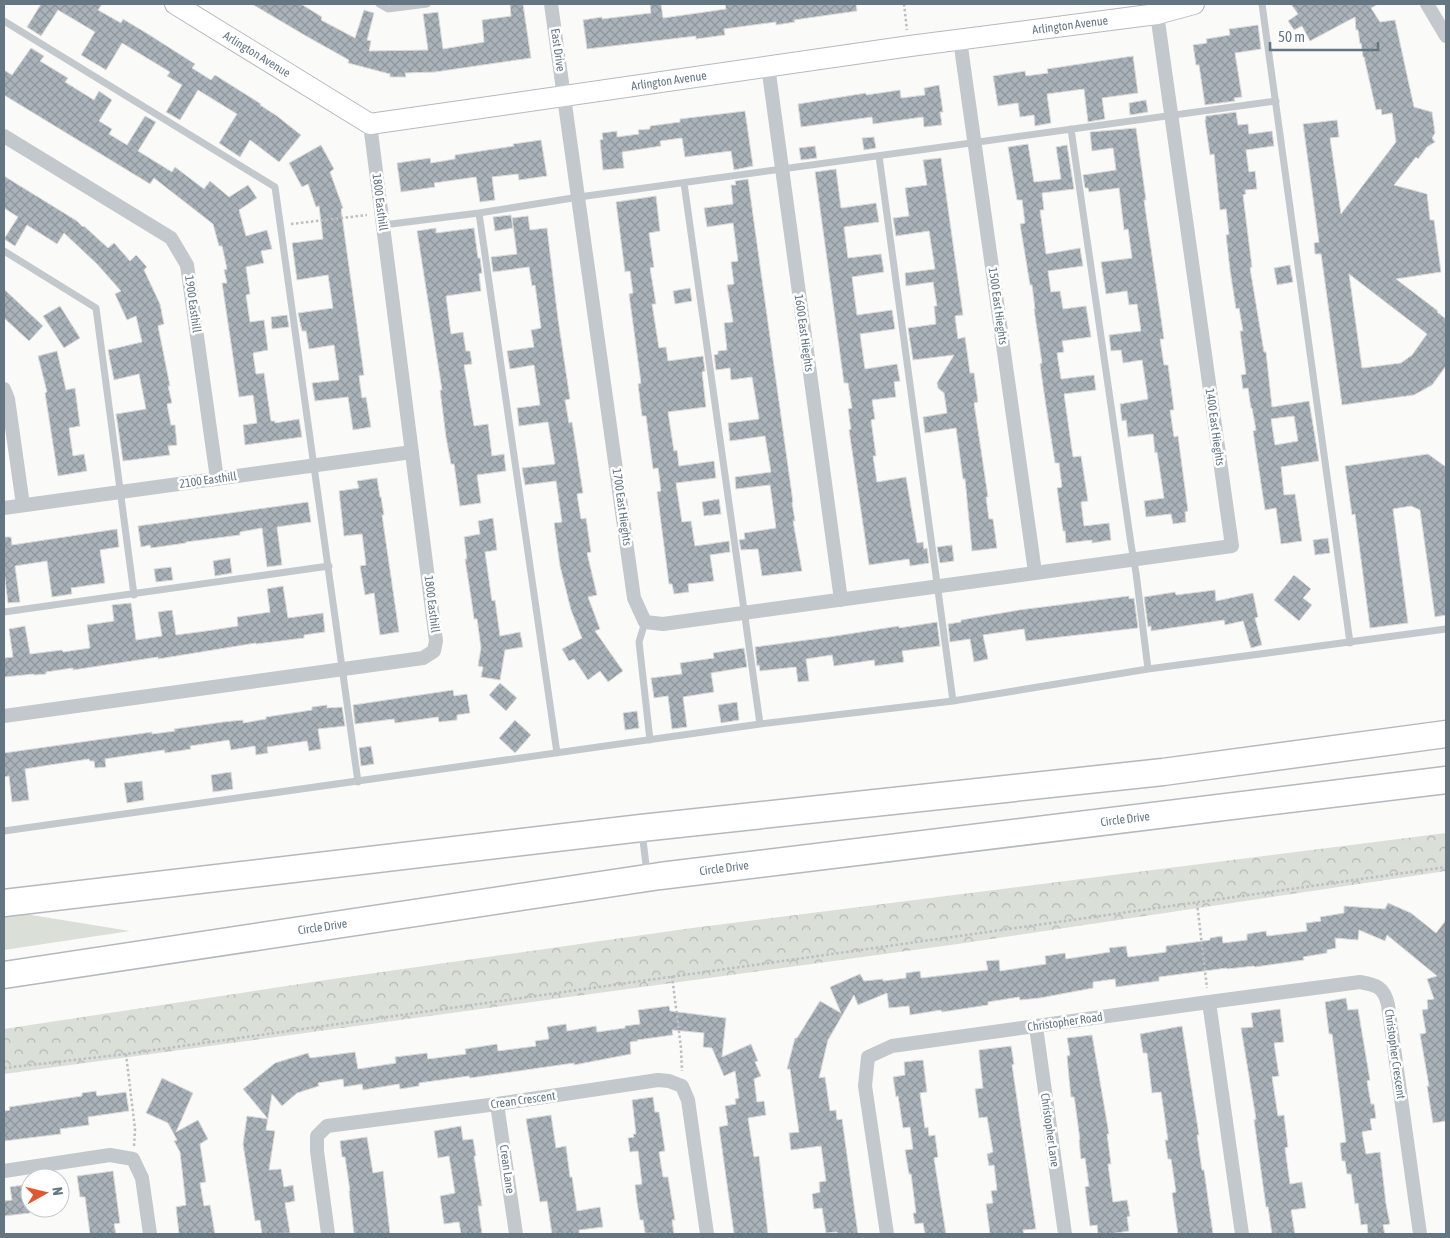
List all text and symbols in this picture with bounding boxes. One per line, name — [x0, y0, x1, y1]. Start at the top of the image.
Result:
street label: Arlington Avenue — [1031, 13, 1109, 37]
scale bar — [1270, 20, 1378, 52]
street label: Arlington Avenue — [221, 28, 293, 80]
street label: East Drive — [548, 28, 568, 72]
text: 50 m — [1278, 28, 1305, 45]
street label: Arlington Avenue — [630, 68, 708, 93]
street label: 1800 Easthill — [370, 173, 391, 232]
street label: 1500 East Hieghts — [986, 266, 1010, 346]
street label: 1900 Easthill — [182, 275, 204, 334]
street label: 1600 East Hieghts — [792, 293, 816, 373]
street label: 1400 East Hieghts — [1203, 387, 1227, 467]
street label: 1700 East Hieghts — [610, 467, 634, 547]
street label: 2100 Easthill — [179, 469, 238, 491]
street label: 1800 Easthill — [422, 575, 443, 634]
street label: Circle Drive — [1100, 809, 1151, 829]
street label: Circle Drive — [699, 858, 750, 878]
street label: Circle Drive — [297, 916, 348, 938]
street label: Christopher Crescent — [1382, 1008, 1408, 1100]
street label: Christopher Road — [1027, 1010, 1103, 1034]
street label: Crean Crescent — [490, 1088, 557, 1111]
street label: Christopher Lane — [1038, 1092, 1062, 1168]
street label: Crean Lane — [497, 1144, 517, 1194]
north arrow — [20, 1168, 70, 1218]
text: N — [49, 1186, 66, 1196]

